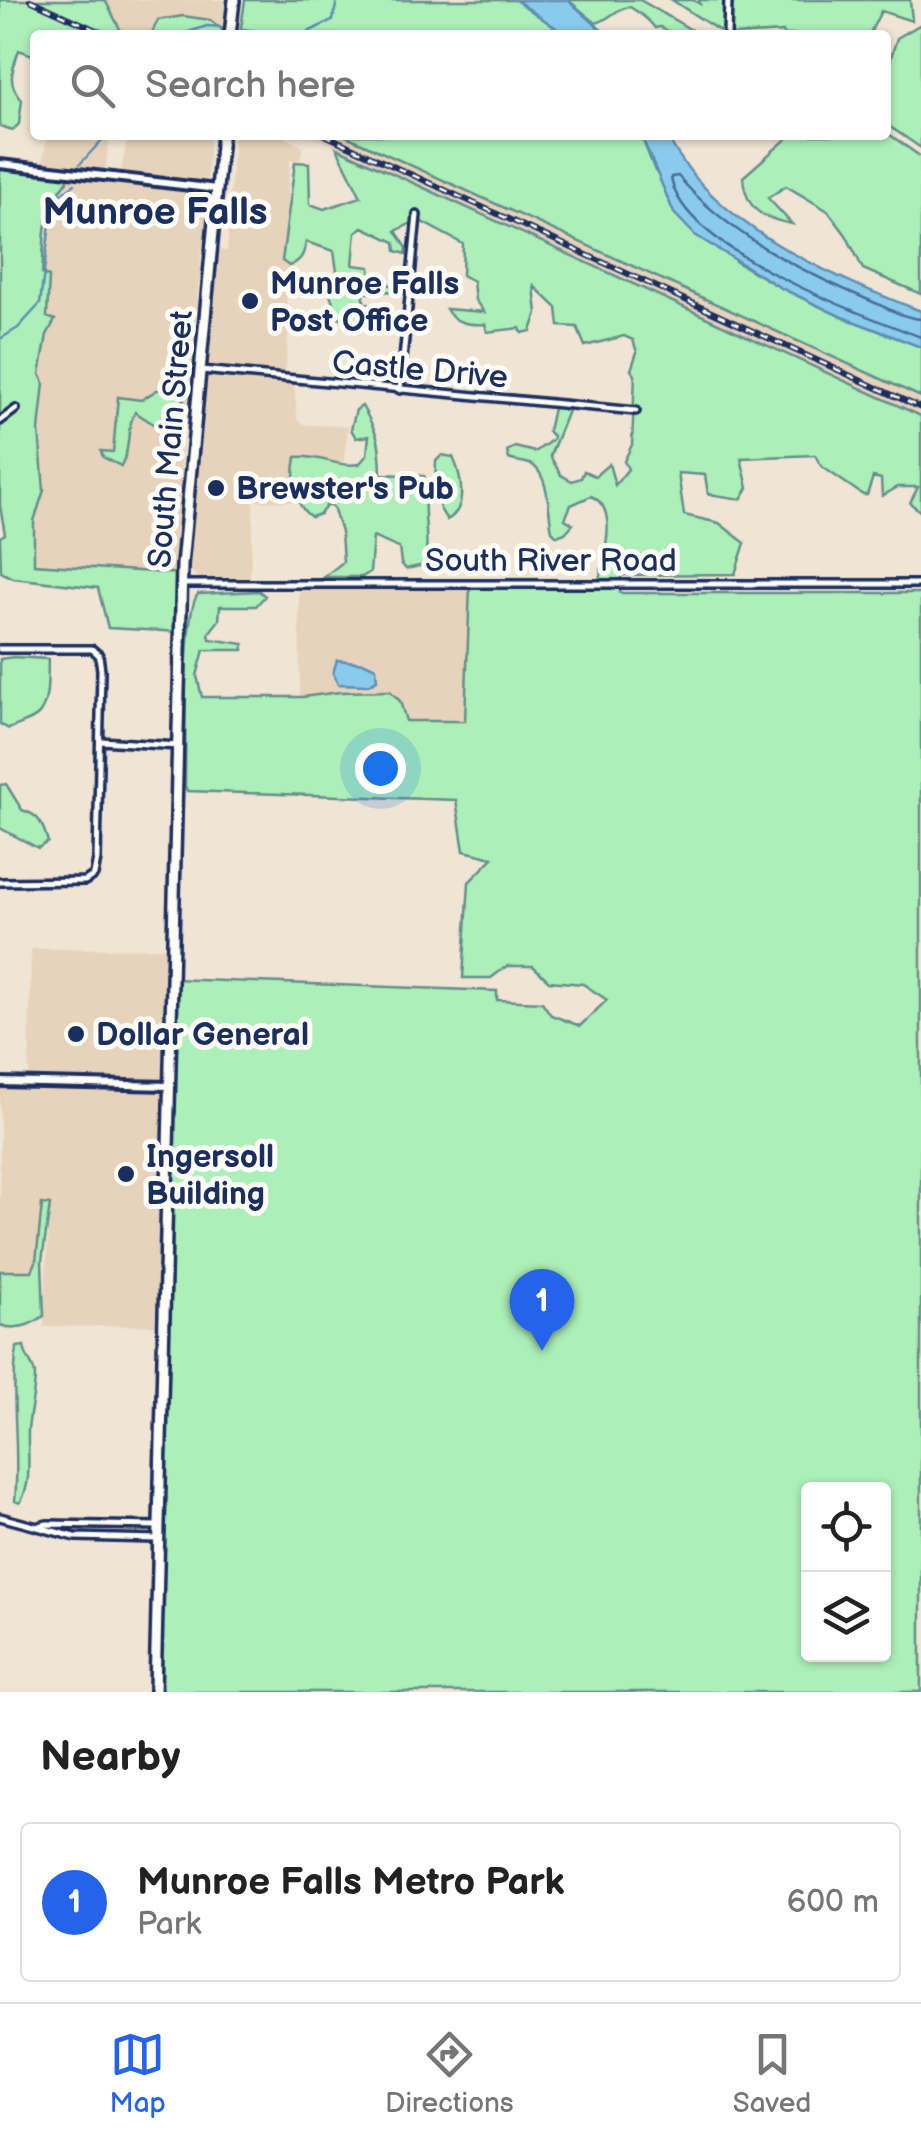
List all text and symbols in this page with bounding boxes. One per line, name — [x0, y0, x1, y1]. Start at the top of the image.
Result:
search box — [30, 30, 891, 140]
icon: search — [65, 58, 120, 113]
text: Search here — [145, 63, 356, 108]
district label: Munroe Falls — [43, 190, 267, 235]
place label: Munroe Falls Post Office — [270, 265, 459, 341]
marker: Munroe Falls Post Office — [239, 290, 261, 312]
street label: South Main Street — [141, 309, 202, 570]
street label: Castle Drive — [330, 343, 509, 398]
place label: Brewster's Pub — [236, 470, 454, 509]
marker: Brewster's Pub — [205, 477, 227, 499]
street label: South River Road — [425, 542, 677, 581]
your location — [355, 743, 406, 794]
place label: Dollar General — [96, 1016, 309, 1055]
marker: Dollar General — [65, 1023, 87, 1045]
place label: Ingersoll Building — [146, 1138, 274, 1214]
marker: Ingersoll Building — [115, 1163, 137, 1185]
pin: 1 — [510, 1268, 574, 1351]
map controls — [801, 1482, 891, 1662]
button: locate — [801, 1482, 891, 1572]
button: layers — [801, 1572, 891, 1662]
text: Nearby — [40, 1732, 180, 1783]
text: Munroe Falls Metro Park — [137, 1860, 564, 1905]
text: 1 — [68, 1883, 81, 1922]
text: 600 m — [787, 1883, 879, 1922]
text: Park — [137, 1905, 201, 1944]
tab: Map — [110, 2027, 166, 2120]
tab: Directions — [385, 2027, 514, 2120]
tab: Saved — [733, 2027, 811, 2120]

